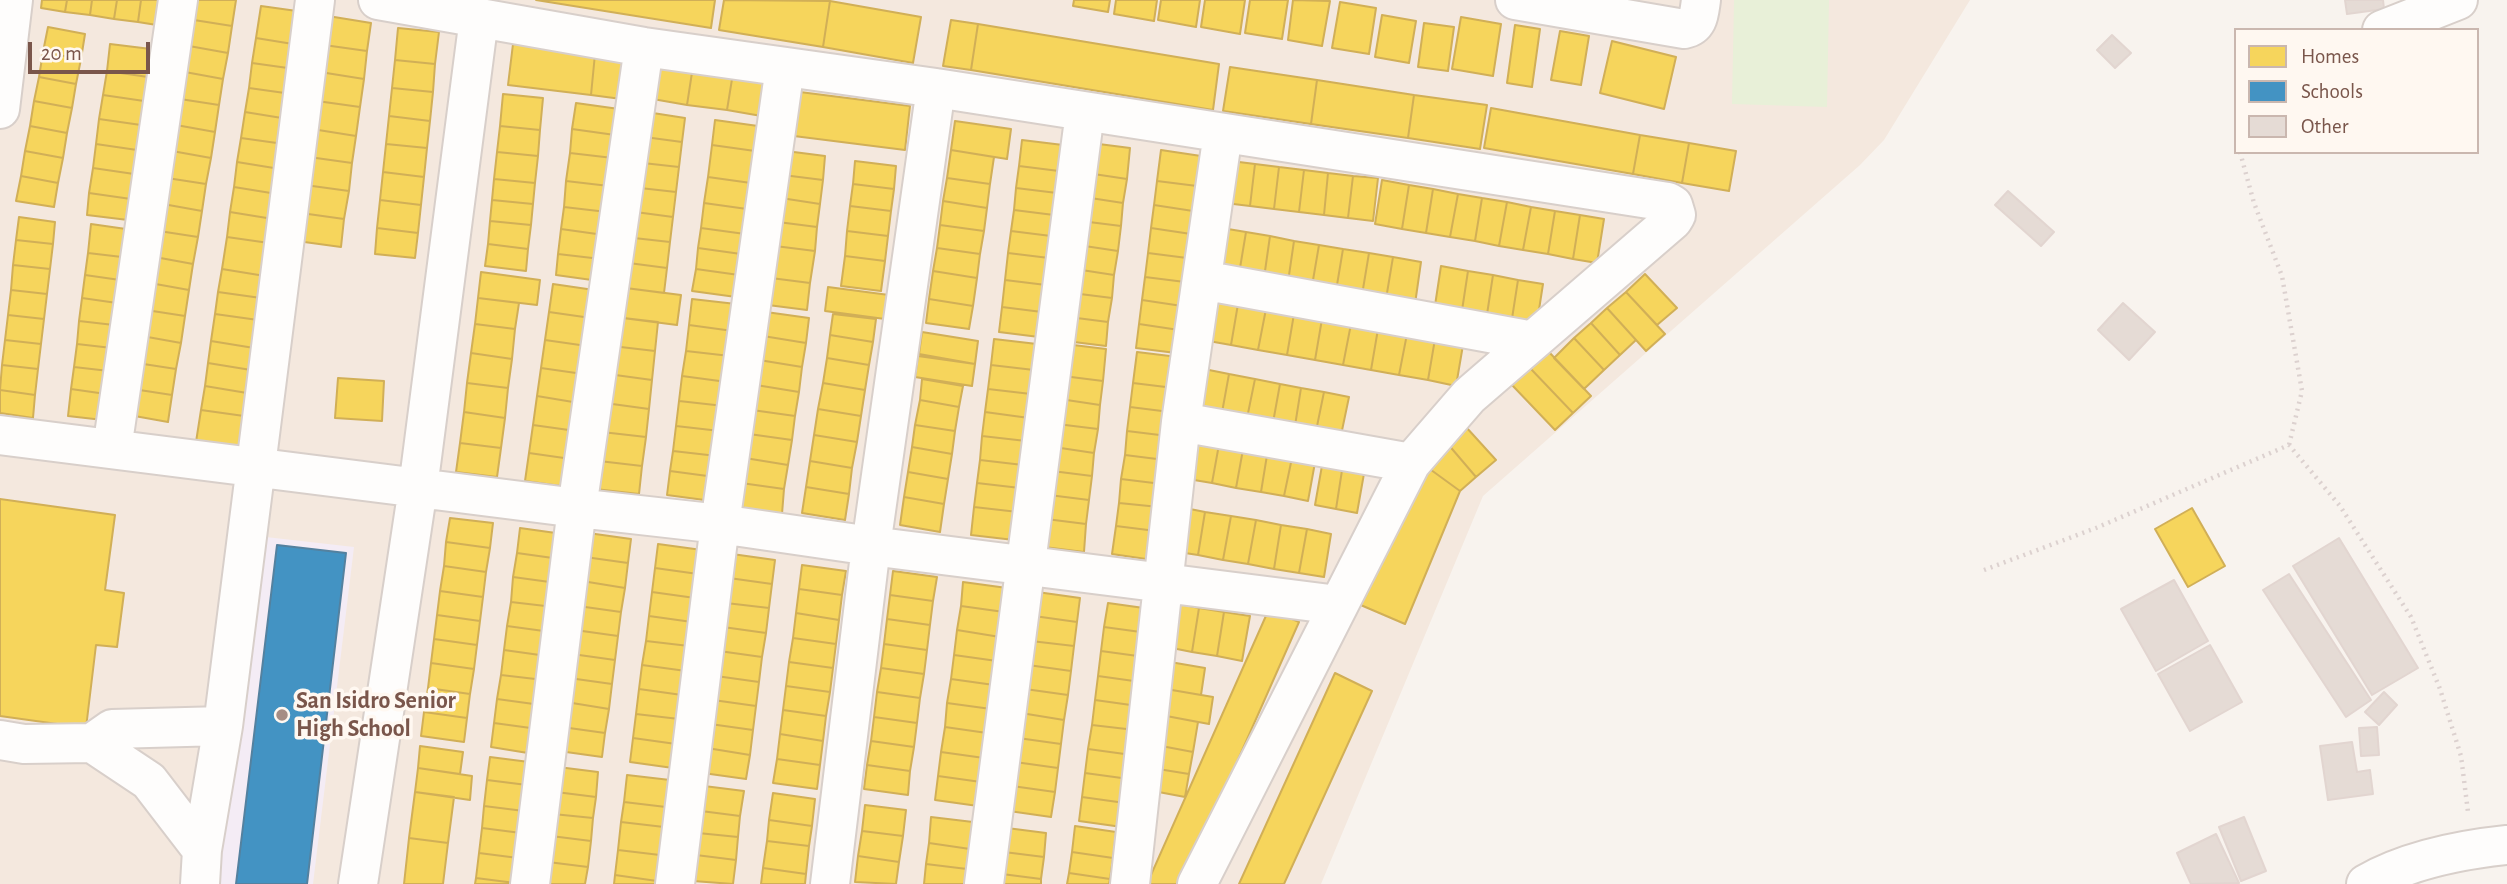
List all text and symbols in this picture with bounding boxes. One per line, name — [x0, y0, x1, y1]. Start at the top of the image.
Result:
scale bar — [32, 28, 154, 72]
legend — [2234, 28, 2479, 154]
text: 20 m — [41, 43, 82, 64]
text: Homes — [2301, 46, 2359, 67]
text: Schools — [2301, 81, 2363, 102]
text: Other — [2301, 116, 2348, 137]
place label: San Isidro Senior High School — [296, 687, 456, 743]
marker: San Isidro Senior High School — [274, 707, 290, 723]

